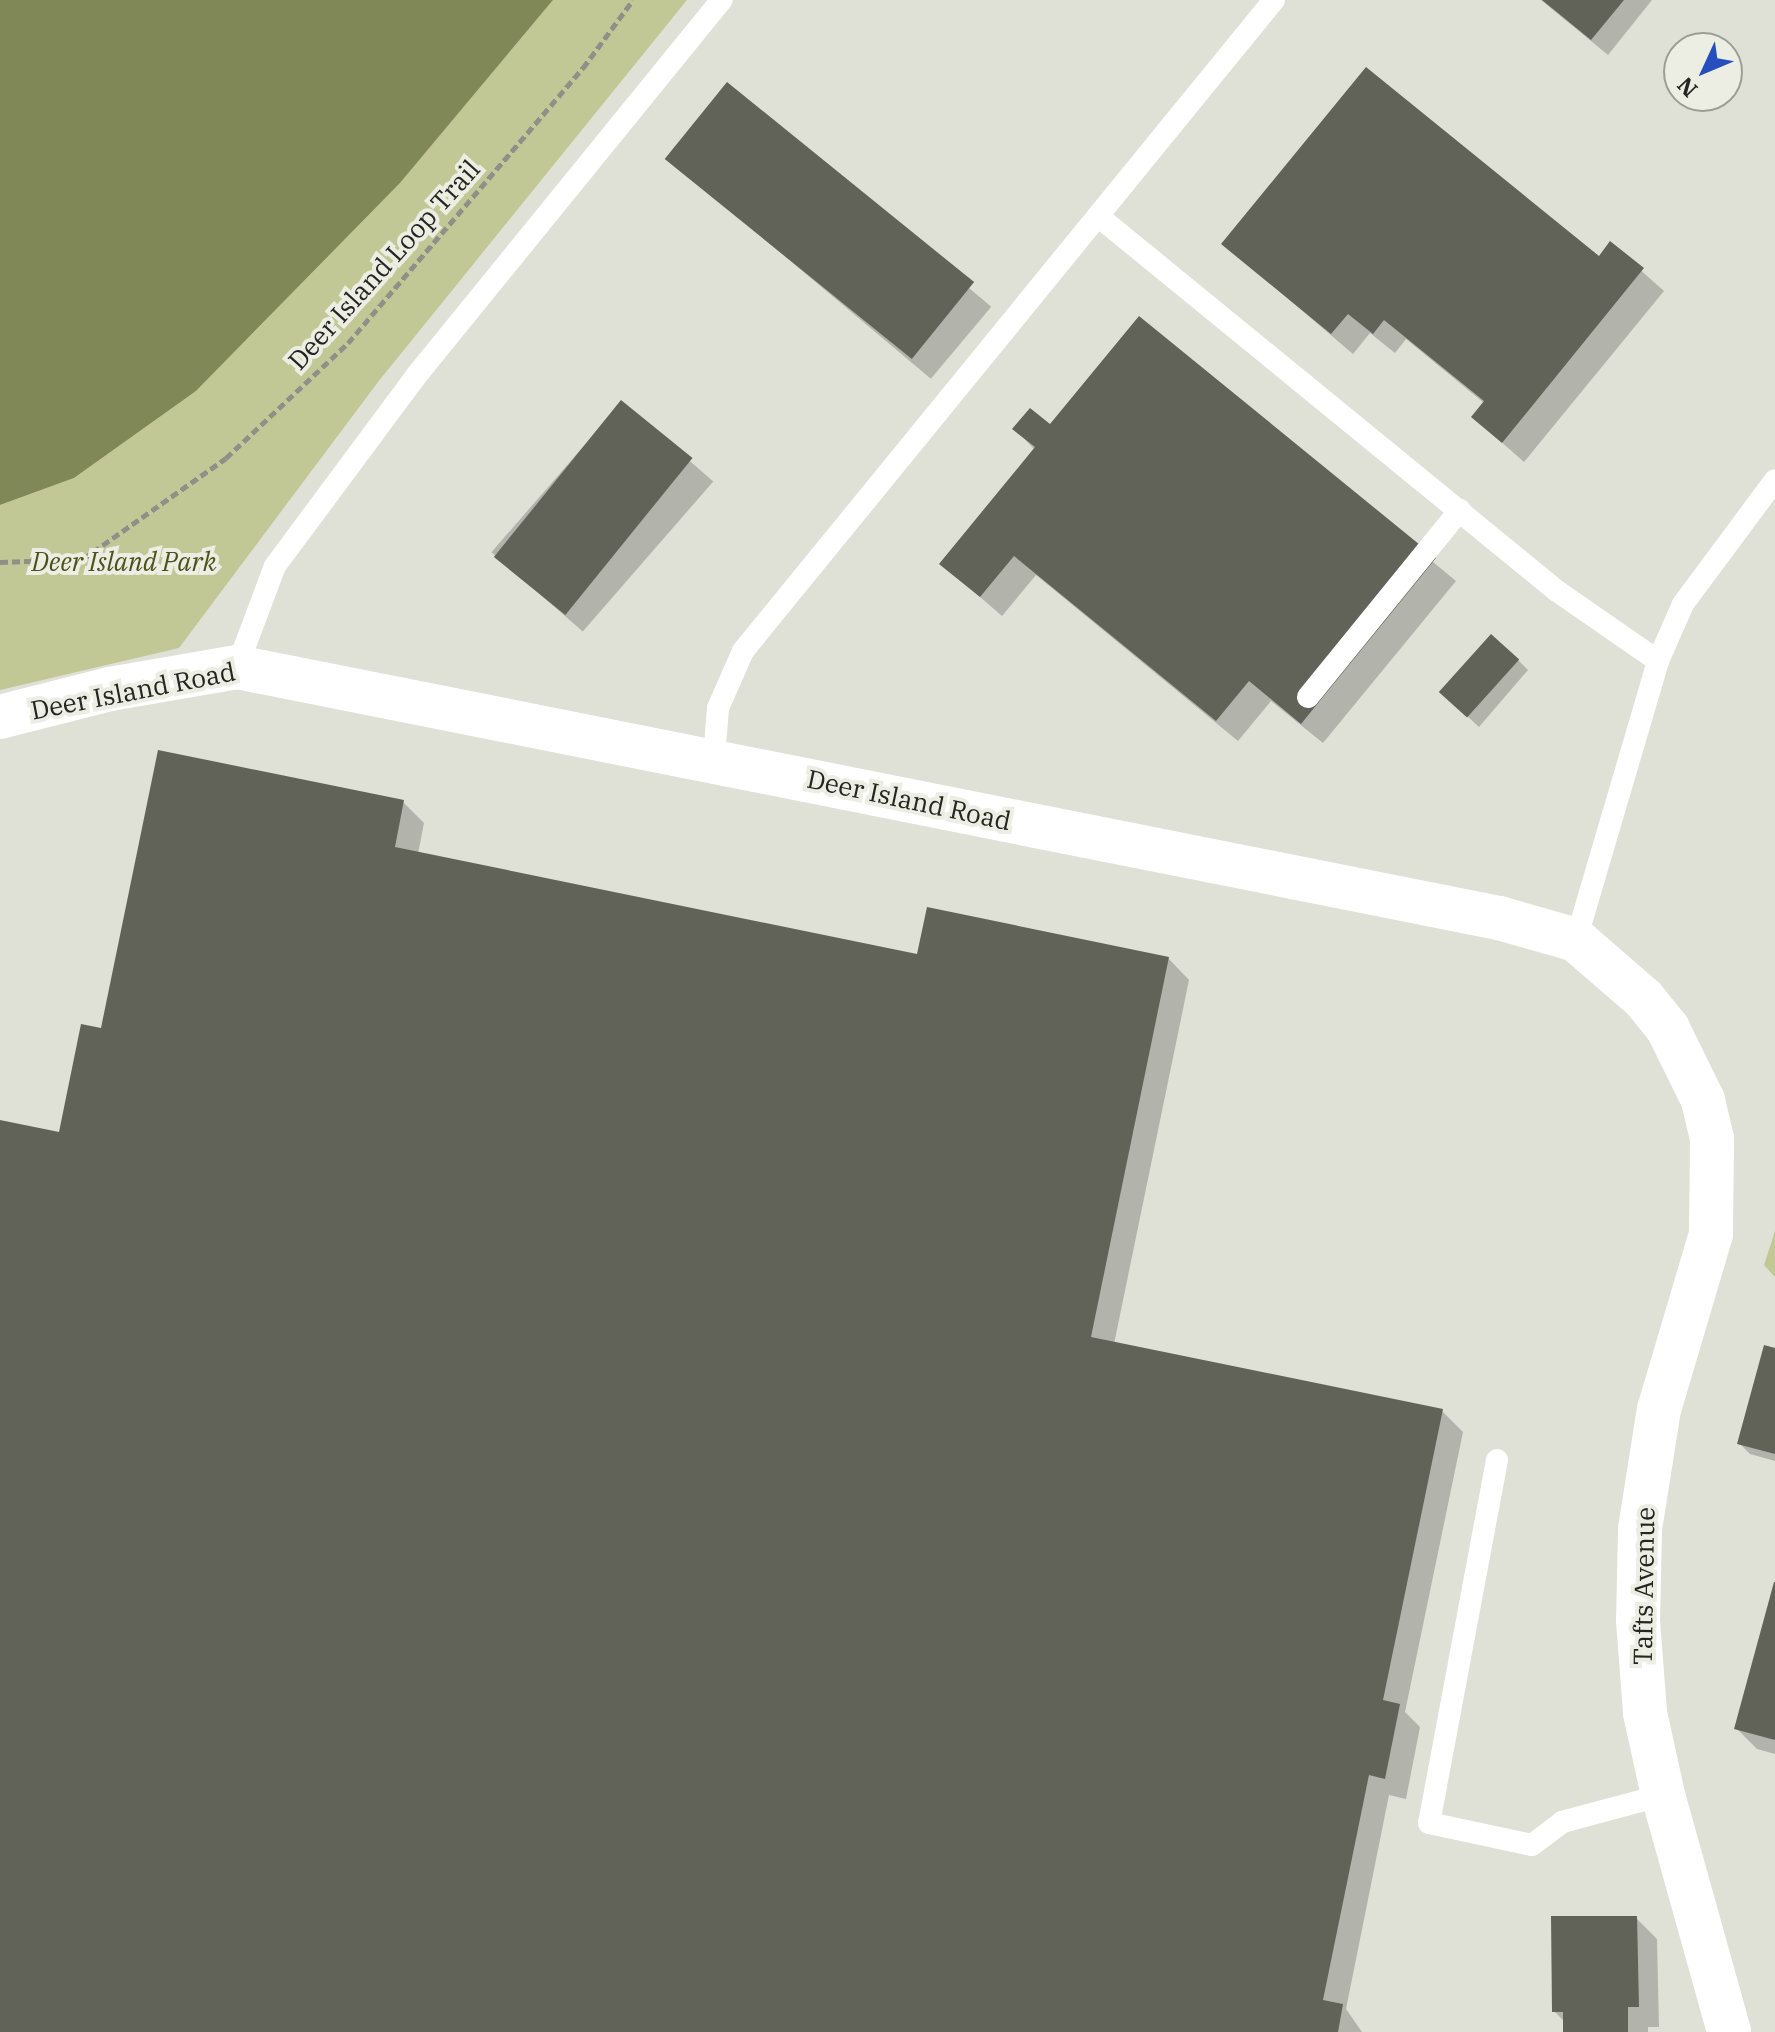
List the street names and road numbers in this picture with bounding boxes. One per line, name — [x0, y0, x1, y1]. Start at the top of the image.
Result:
street label: Deer Island Loop Trail — [282, 154, 486, 376]
street label: Deer Island Road — [28, 656, 238, 726]
street label: Deer Island Road — [804, 763, 1014, 837]
street label: Tafts Avenue — [1627, 1507, 1661, 1665]

